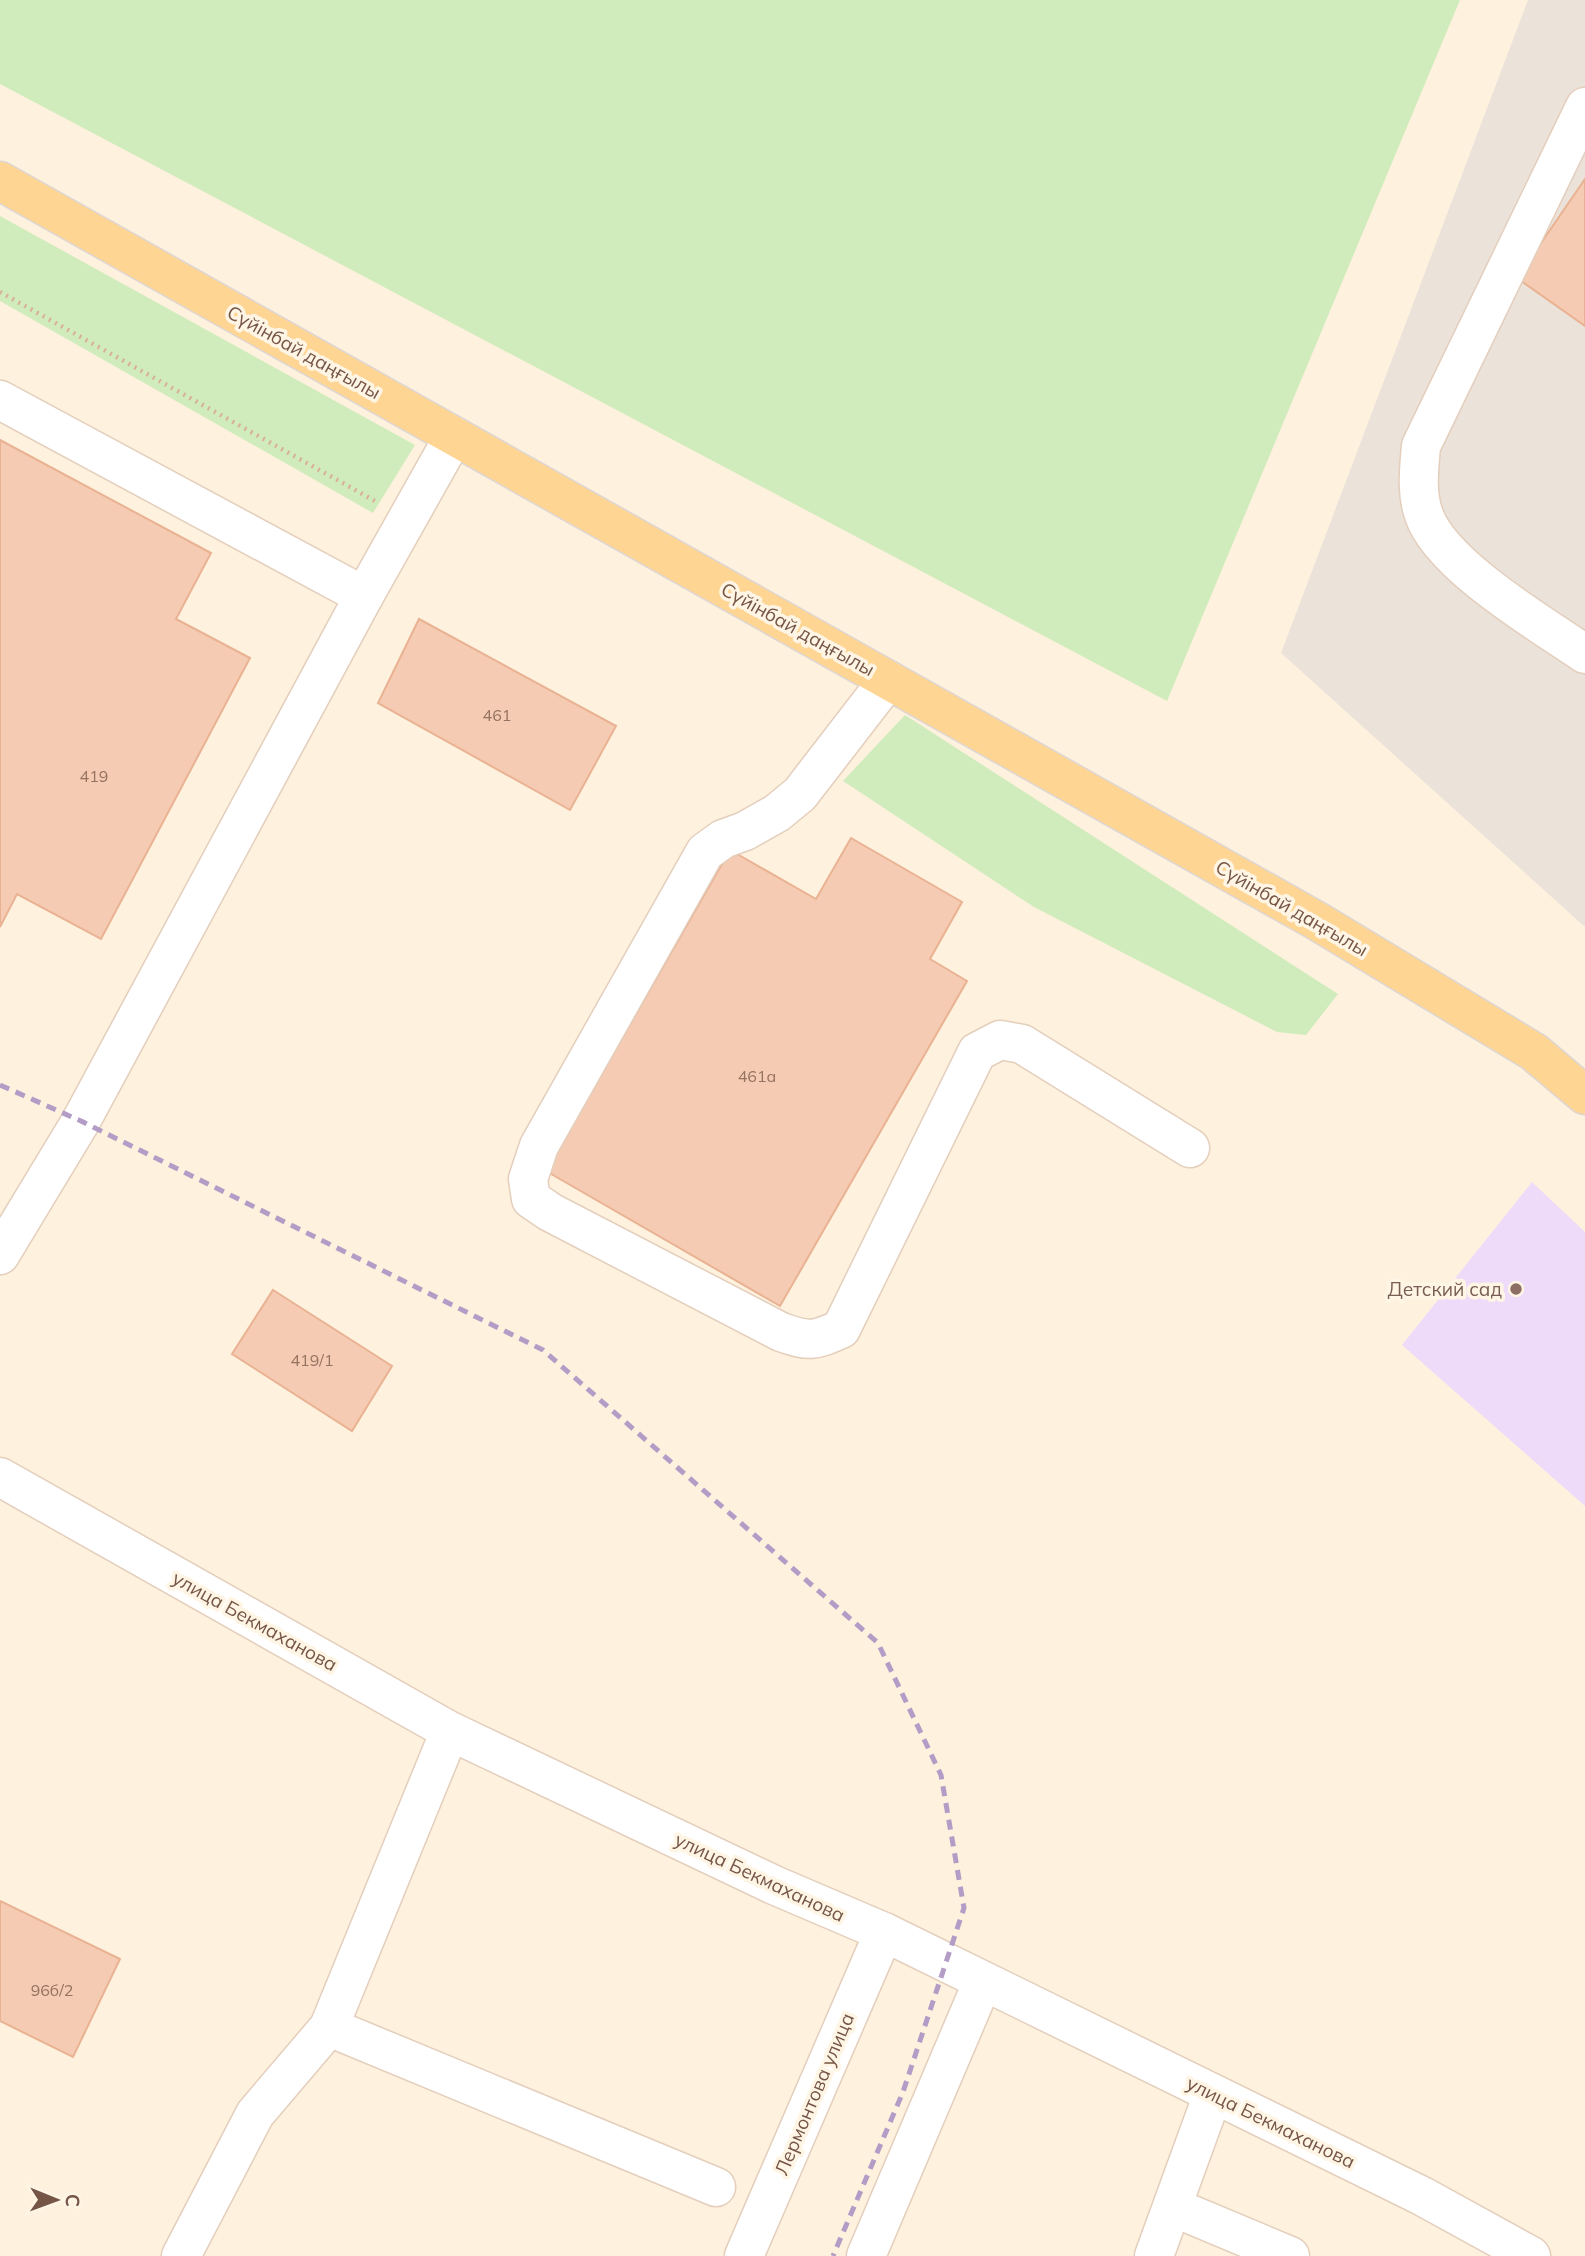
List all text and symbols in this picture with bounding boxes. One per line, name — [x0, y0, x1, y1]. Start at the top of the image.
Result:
street label: Сүйінбай даңғылы — [223, 300, 385, 404]
street label: Сүйінбай даңғылы — [717, 577, 879, 681]
house number: 461 — [483, 705, 511, 725]
house number: 419 — [80, 766, 108, 786]
street label: Сүйінбай даңғылы — [1212, 855, 1372, 961]
house number: 461а — [738, 1066, 776, 1086]
place label: Детский сад — [1388, 1277, 1502, 1301]
marker: Детский сад — [1508, 1281, 1524, 1297]
house number: 419/1 — [291, 1350, 333, 1370]
street label: улица Бекмаханова — [168, 1566, 342, 1676]
street label: улица Бекмаханова — [671, 1827, 849, 1927]
house number: 96б/2 — [31, 1980, 73, 2000]
street label: Лермонтова улица — [769, 2009, 859, 2179]
street label: улица Бекмаханова — [1183, 2071, 1359, 2173]
north arrow — [21, 2165, 91, 2235]
text: С — [61, 2194, 85, 2207]

